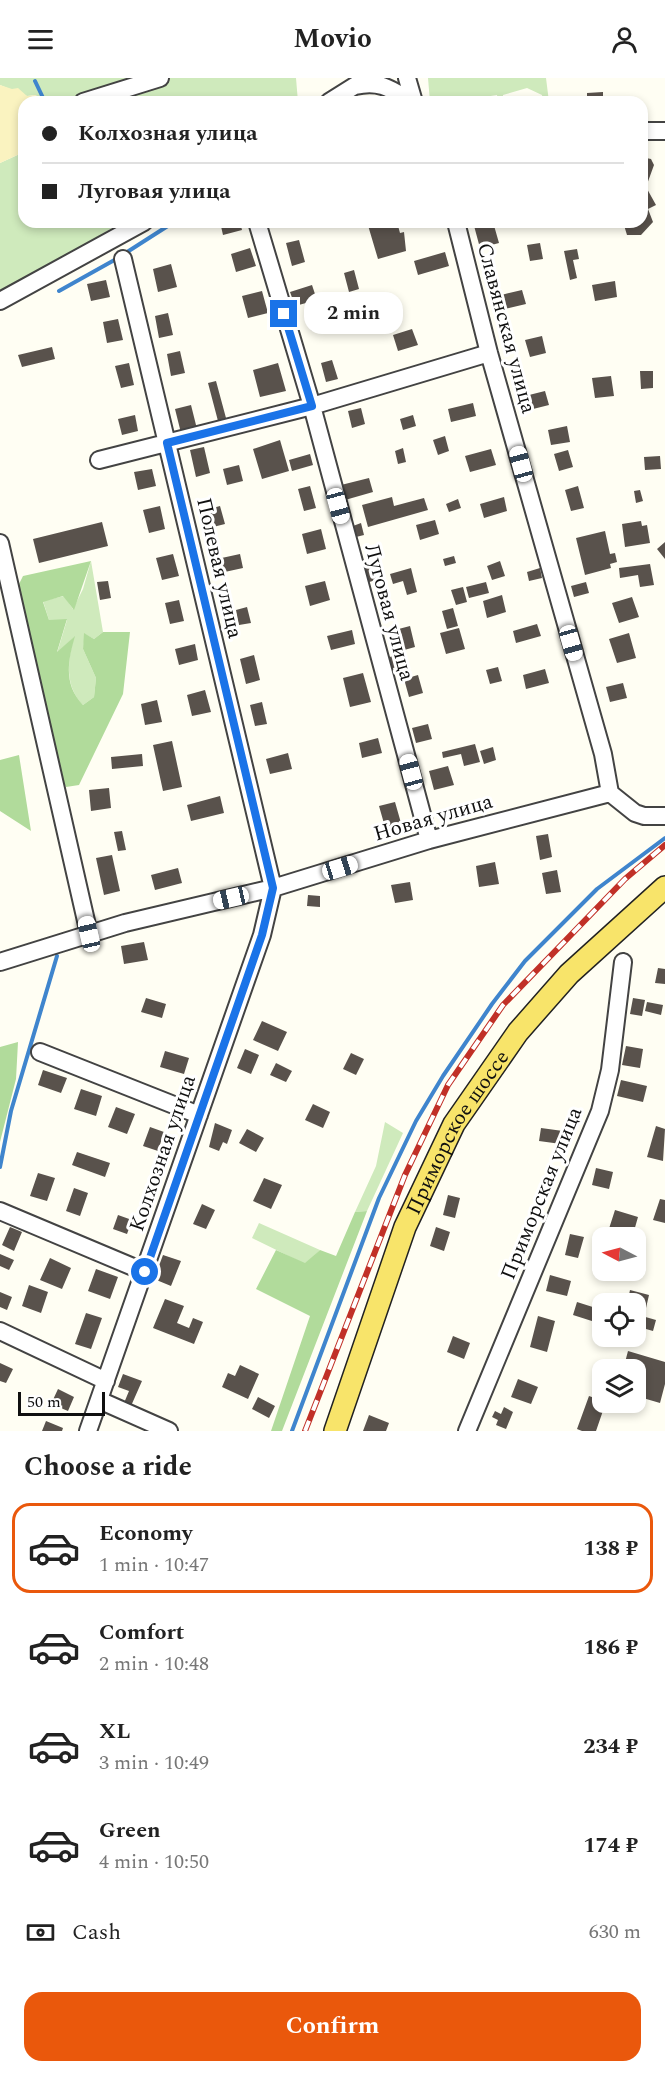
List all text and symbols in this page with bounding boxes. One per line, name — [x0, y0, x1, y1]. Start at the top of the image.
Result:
text: Movio — [293, 18, 372, 60]
icon: menu — [24, 23, 57, 56]
icon: person — [608, 23, 641, 56]
text: Колхозная улица — [78, 117, 258, 150]
text: Луговая улица — [78, 175, 231, 208]
street label: Славянская улица — [468, 239, 544, 418]
callout: 2 min — [305, 293, 404, 335]
text: 2 min — [327, 298, 380, 328]
route end — [270, 300, 297, 327]
car — [508, 444, 534, 484]
car — [325, 486, 351, 526]
street label: Полевая улица — [187, 495, 251, 643]
street label: Луговая улица — [355, 540, 423, 685]
car — [557, 623, 585, 663]
car — [398, 752, 424, 792]
street label: Новая улица — [370, 785, 497, 850]
car — [320, 854, 360, 882]
car — [211, 885, 251, 911]
car — [76, 914, 102, 954]
street label: Приморское шоссе — [398, 1044, 518, 1220]
street label: Колхозная улица — [121, 1070, 205, 1236]
street label: Приморская улица — [493, 1101, 591, 1285]
north arrow — [592, 1227, 646, 1281]
map controls — [592, 1227, 646, 1413]
route start — [131, 1258, 158, 1285]
button: locate — [592, 1293, 646, 1347]
button: layers — [592, 1359, 646, 1413]
scale bar — [18, 1389, 105, 1416]
text: 50 m — [27, 1390, 61, 1414]
text: Choose a ride — [24, 1446, 192, 1488]
text: Economy — [99, 1517, 192, 1550]
icon: car — [27, 1521, 81, 1575]
text: 138 ₽ — [583, 1532, 638, 1565]
text: 1 min · 10:47 — [99, 1550, 209, 1580]
text: Comfort — [99, 1616, 184, 1649]
icon: car — [27, 1620, 81, 1674]
text: 186 ₽ — [583, 1631, 638, 1664]
text: 2 min · 10:48 — [99, 1649, 209, 1679]
text: XL — [99, 1715, 130, 1748]
icon: car — [27, 1719, 81, 1773]
text: 234 ₽ — [583, 1730, 638, 1763]
text: 3 min · 10:49 — [99, 1748, 209, 1778]
text: Green — [99, 1814, 161, 1847]
icon: car — [27, 1818, 81, 1872]
text: 174 ₽ — [583, 1829, 638, 1862]
text: 4 min · 10:50 — [99, 1847, 209, 1877]
icon: cash — [24, 1916, 57, 1949]
text: Cash — [72, 1916, 121, 1949]
text: 630 m — [589, 1917, 641, 1947]
button: Confirm — [24, 1992, 641, 2061]

